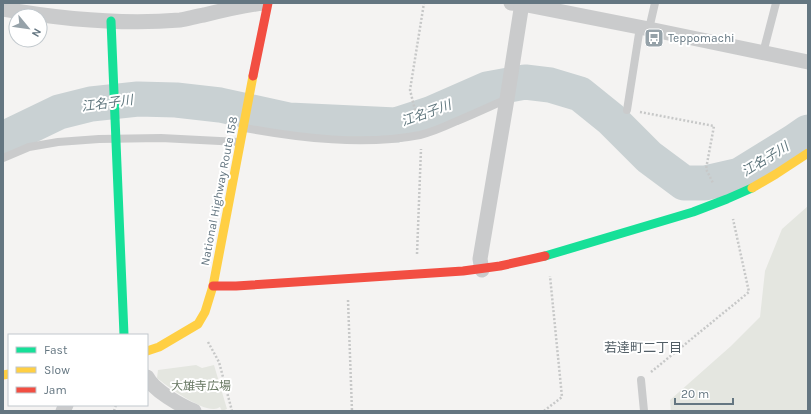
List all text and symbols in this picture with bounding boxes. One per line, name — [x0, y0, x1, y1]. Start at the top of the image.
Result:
north arrow — [8, 8, 48, 48]
text: N — [29, 26, 44, 39]
bus stop icon: Teppomachi — [643, 27, 665, 49]
place label: Teppomachi — [668, 31, 735, 45]
water label: 江名子川 — [80, 92, 136, 114]
water label: 江名子川 — [399, 96, 455, 129]
street label: National Highway Route 158 — [198, 115, 240, 267]
water label: 江名子川 — [739, 138, 793, 179]
legend — [8, 334, 148, 406]
district label: 若達町二丁目 — [604, 340, 682, 355]
text: Fast — [44, 343, 68, 357]
text: Slow — [44, 363, 70, 377]
park label: 大雄寺広場 — [171, 379, 231, 393]
scale bar — [675, 380, 733, 406]
text: Jam — [44, 383, 67, 397]
text: 20 m — [681, 387, 709, 401]

